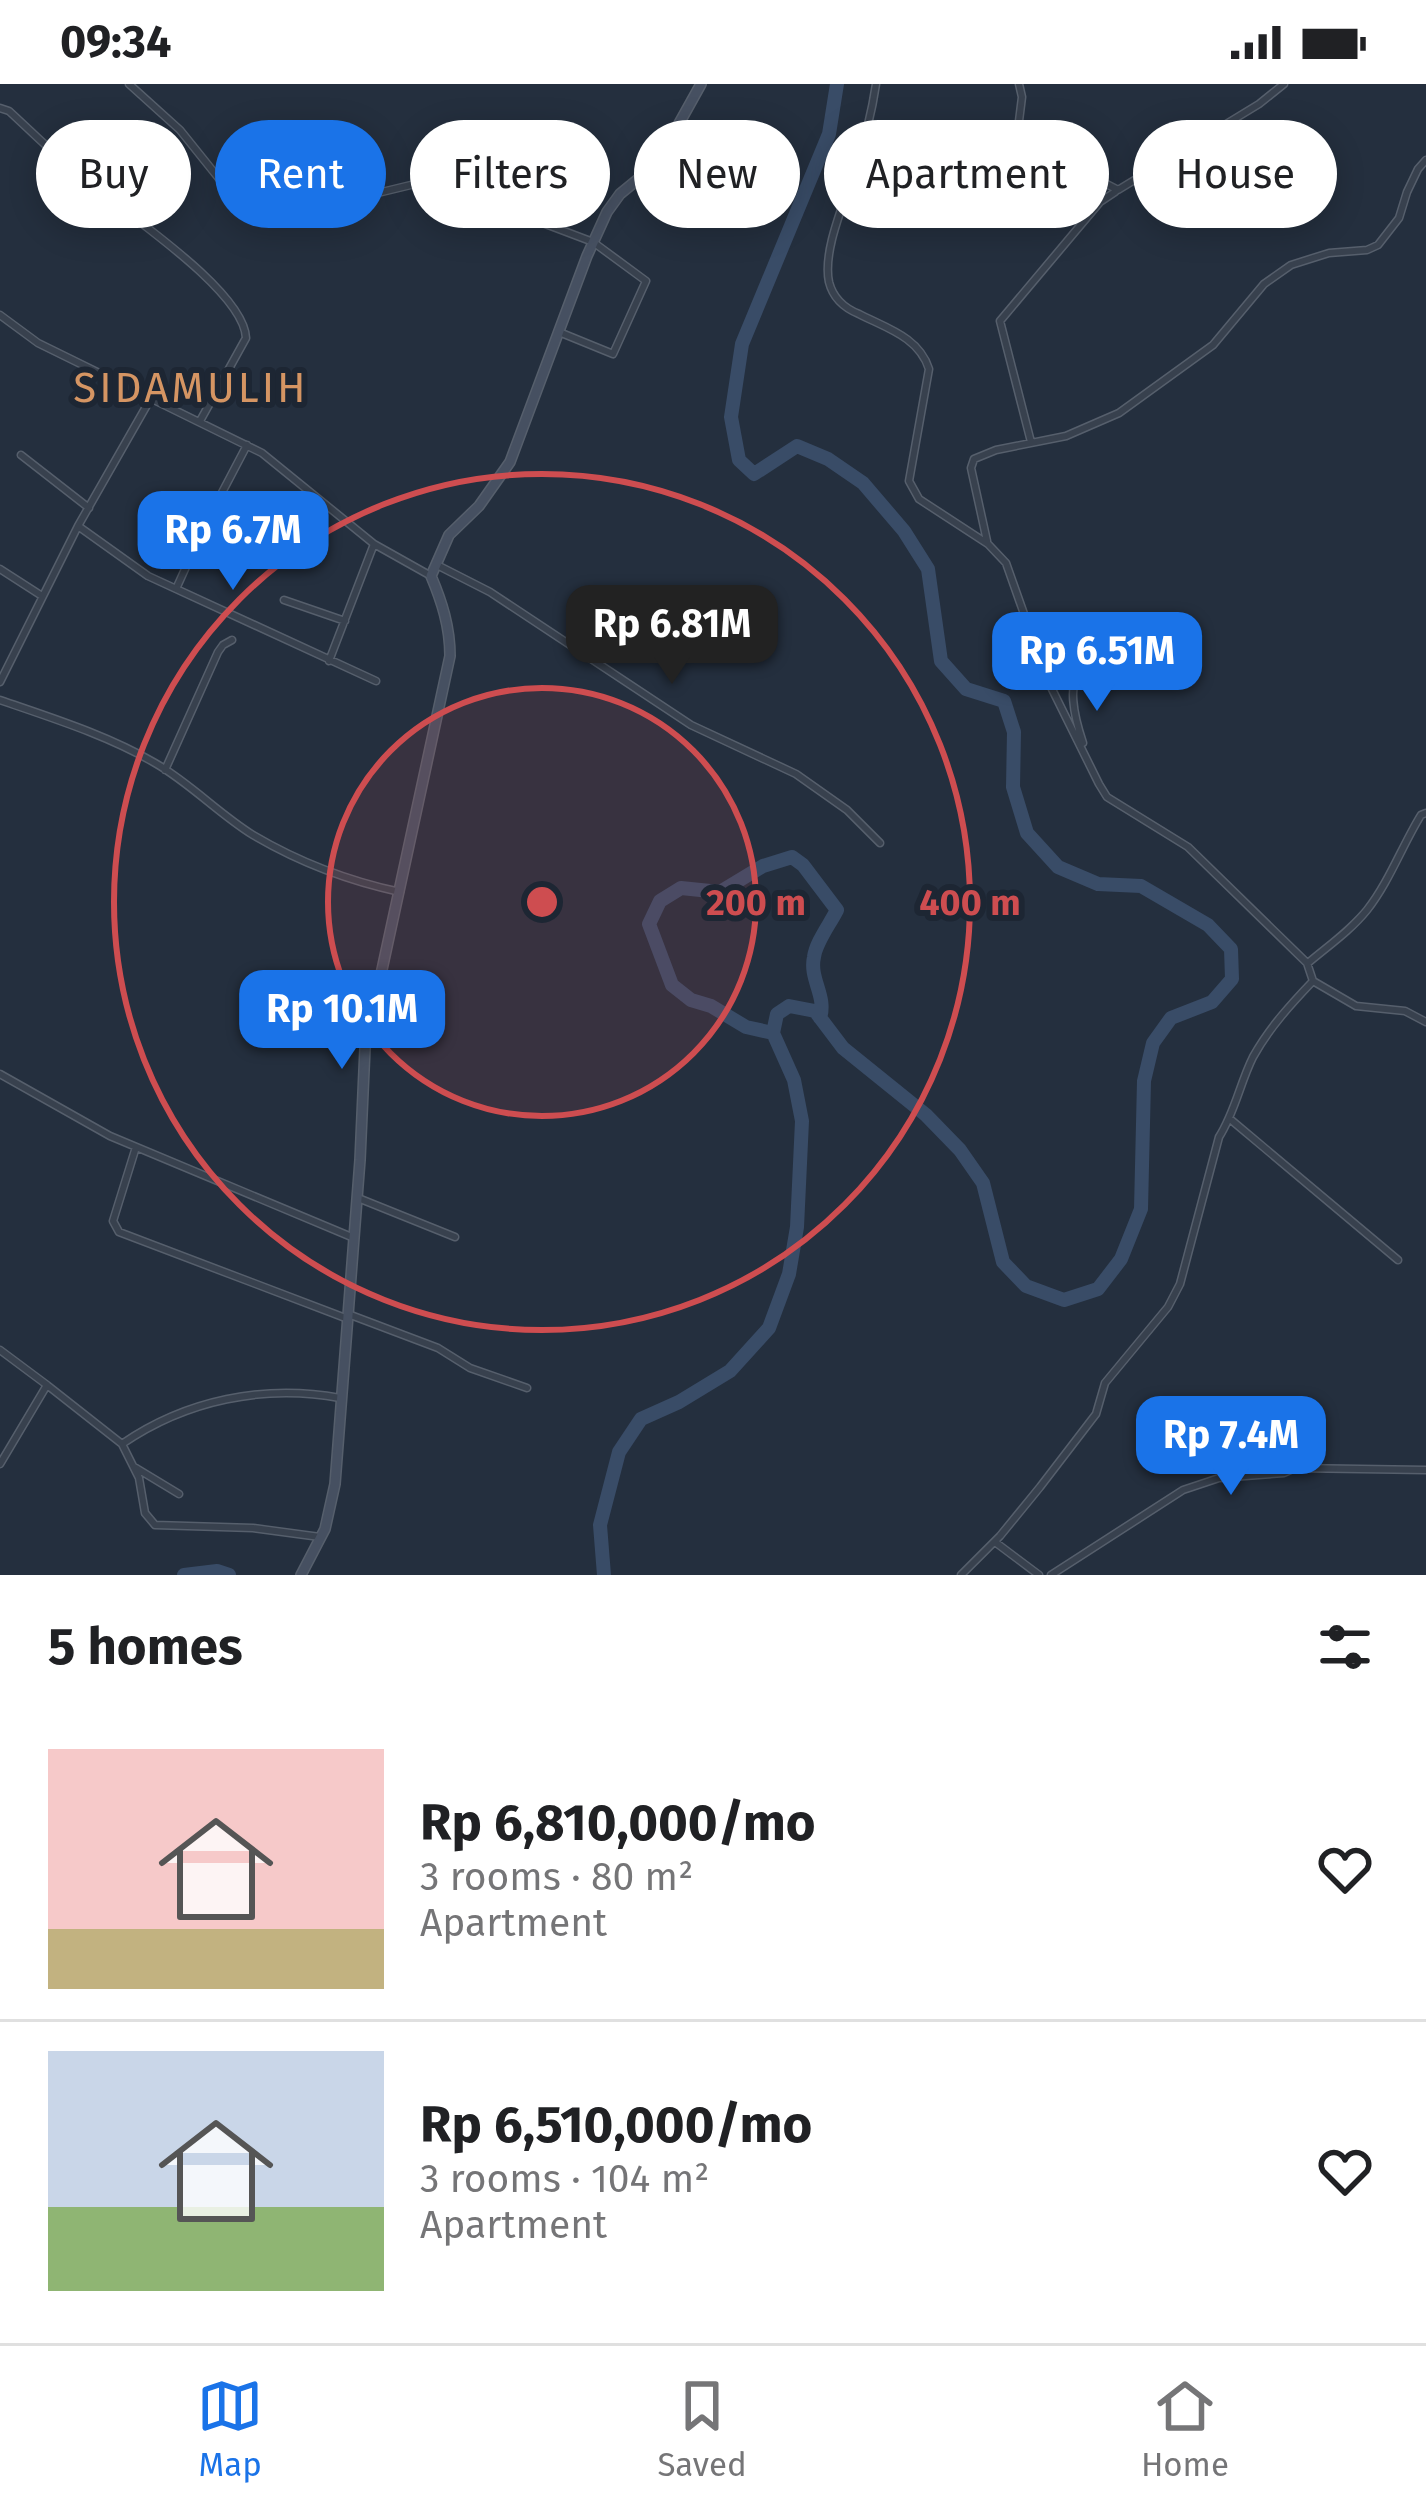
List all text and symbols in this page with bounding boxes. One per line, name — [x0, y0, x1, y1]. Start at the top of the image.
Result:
text: 09:34 — [60, 15, 171, 69]
chip: Buy — [36, 120, 191, 228]
chip: Rent — [215, 120, 386, 228]
chip: Filters — [410, 120, 610, 228]
chip: New — [634, 120, 800, 228]
chip: Apartment — [824, 120, 1109, 228]
chip: House — [1133, 120, 1337, 228]
district label: SIDAMULIH — [73, 363, 309, 413]
pin: Rp 6.7M — [122, 491, 344, 593]
text: Rp 6.7M — [165, 507, 301, 553]
pin: Rp 6.81M — [548, 585, 796, 687]
text: Rp 6.81M — [593, 601, 751, 647]
pin: Rp 6.51M — [973, 612, 1221, 714]
text: Rp 6.51M — [1019, 628, 1175, 674]
centre of rings — [521, 881, 563, 923]
text: 200 m — [706, 881, 806, 925]
text: 400 m — [919, 881, 1021, 925]
pin: Rp 10.1M — [218, 970, 466, 1072]
text: Rp 10.1M — [266, 986, 418, 1032]
pin: Rp 7.4M — [1120, 1396, 1342, 1498]
text: Rp 7.4M — [1163, 1412, 1299, 1458]
icon: filters — [1312, 1614, 1378, 1680]
text: 5 homes — [48, 1616, 243, 1678]
text: Rp 6,810,000/mo — [420, 1792, 816, 1854]
icon: home — [144, 1797, 288, 1941]
icon: heart — [1312, 1836, 1378, 1902]
text: 3 rooms · 80 m² — [420, 1854, 693, 1900]
text: Apartment — [420, 1900, 607, 1946]
text: Rp 6,510,000/mo — [420, 2094, 812, 2156]
icon: home — [144, 2099, 288, 2243]
icon: heart — [1312, 2138, 1378, 2204]
text: 3 rooms · 104 m² — [420, 2156, 709, 2202]
text: Apartment — [420, 2202, 607, 2248]
tab: Map — [197, 2373, 263, 2485]
tab: Saved — [657, 2373, 747, 2485]
tab: Home — [1141, 2373, 1229, 2485]

